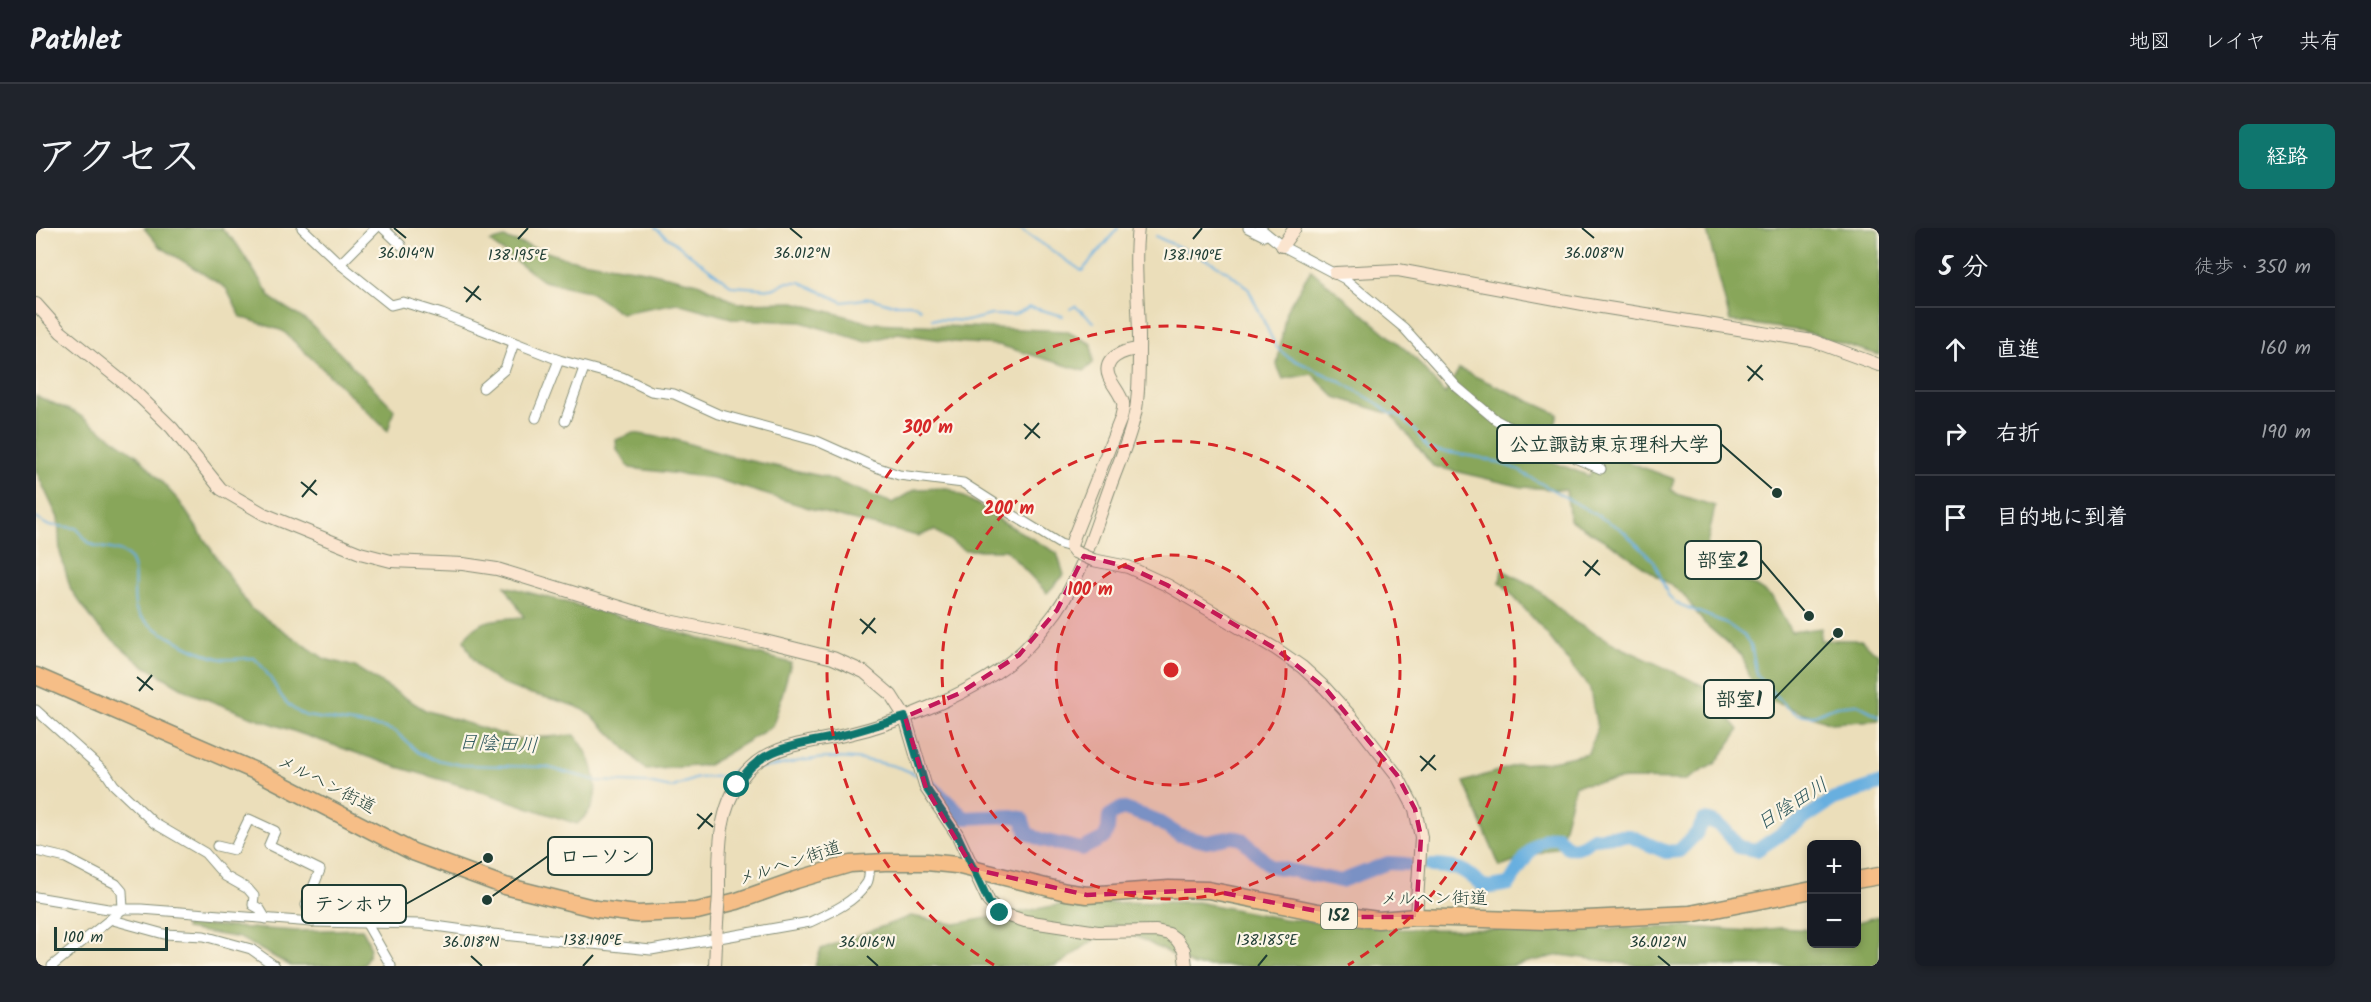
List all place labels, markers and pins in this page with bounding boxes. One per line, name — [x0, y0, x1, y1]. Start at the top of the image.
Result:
callout: 公立諏訪東京理科大学 — [1497, 425, 1721, 463]
callout: 部室2 — [1685, 541, 1761, 579]
centre of rings — [1161, 660, 1181, 680]
callout: 部室1 — [1704, 680, 1774, 718]
callout: ローソン — [548, 837, 652, 875]
callout: テンホウ — [302, 885, 406, 923]

